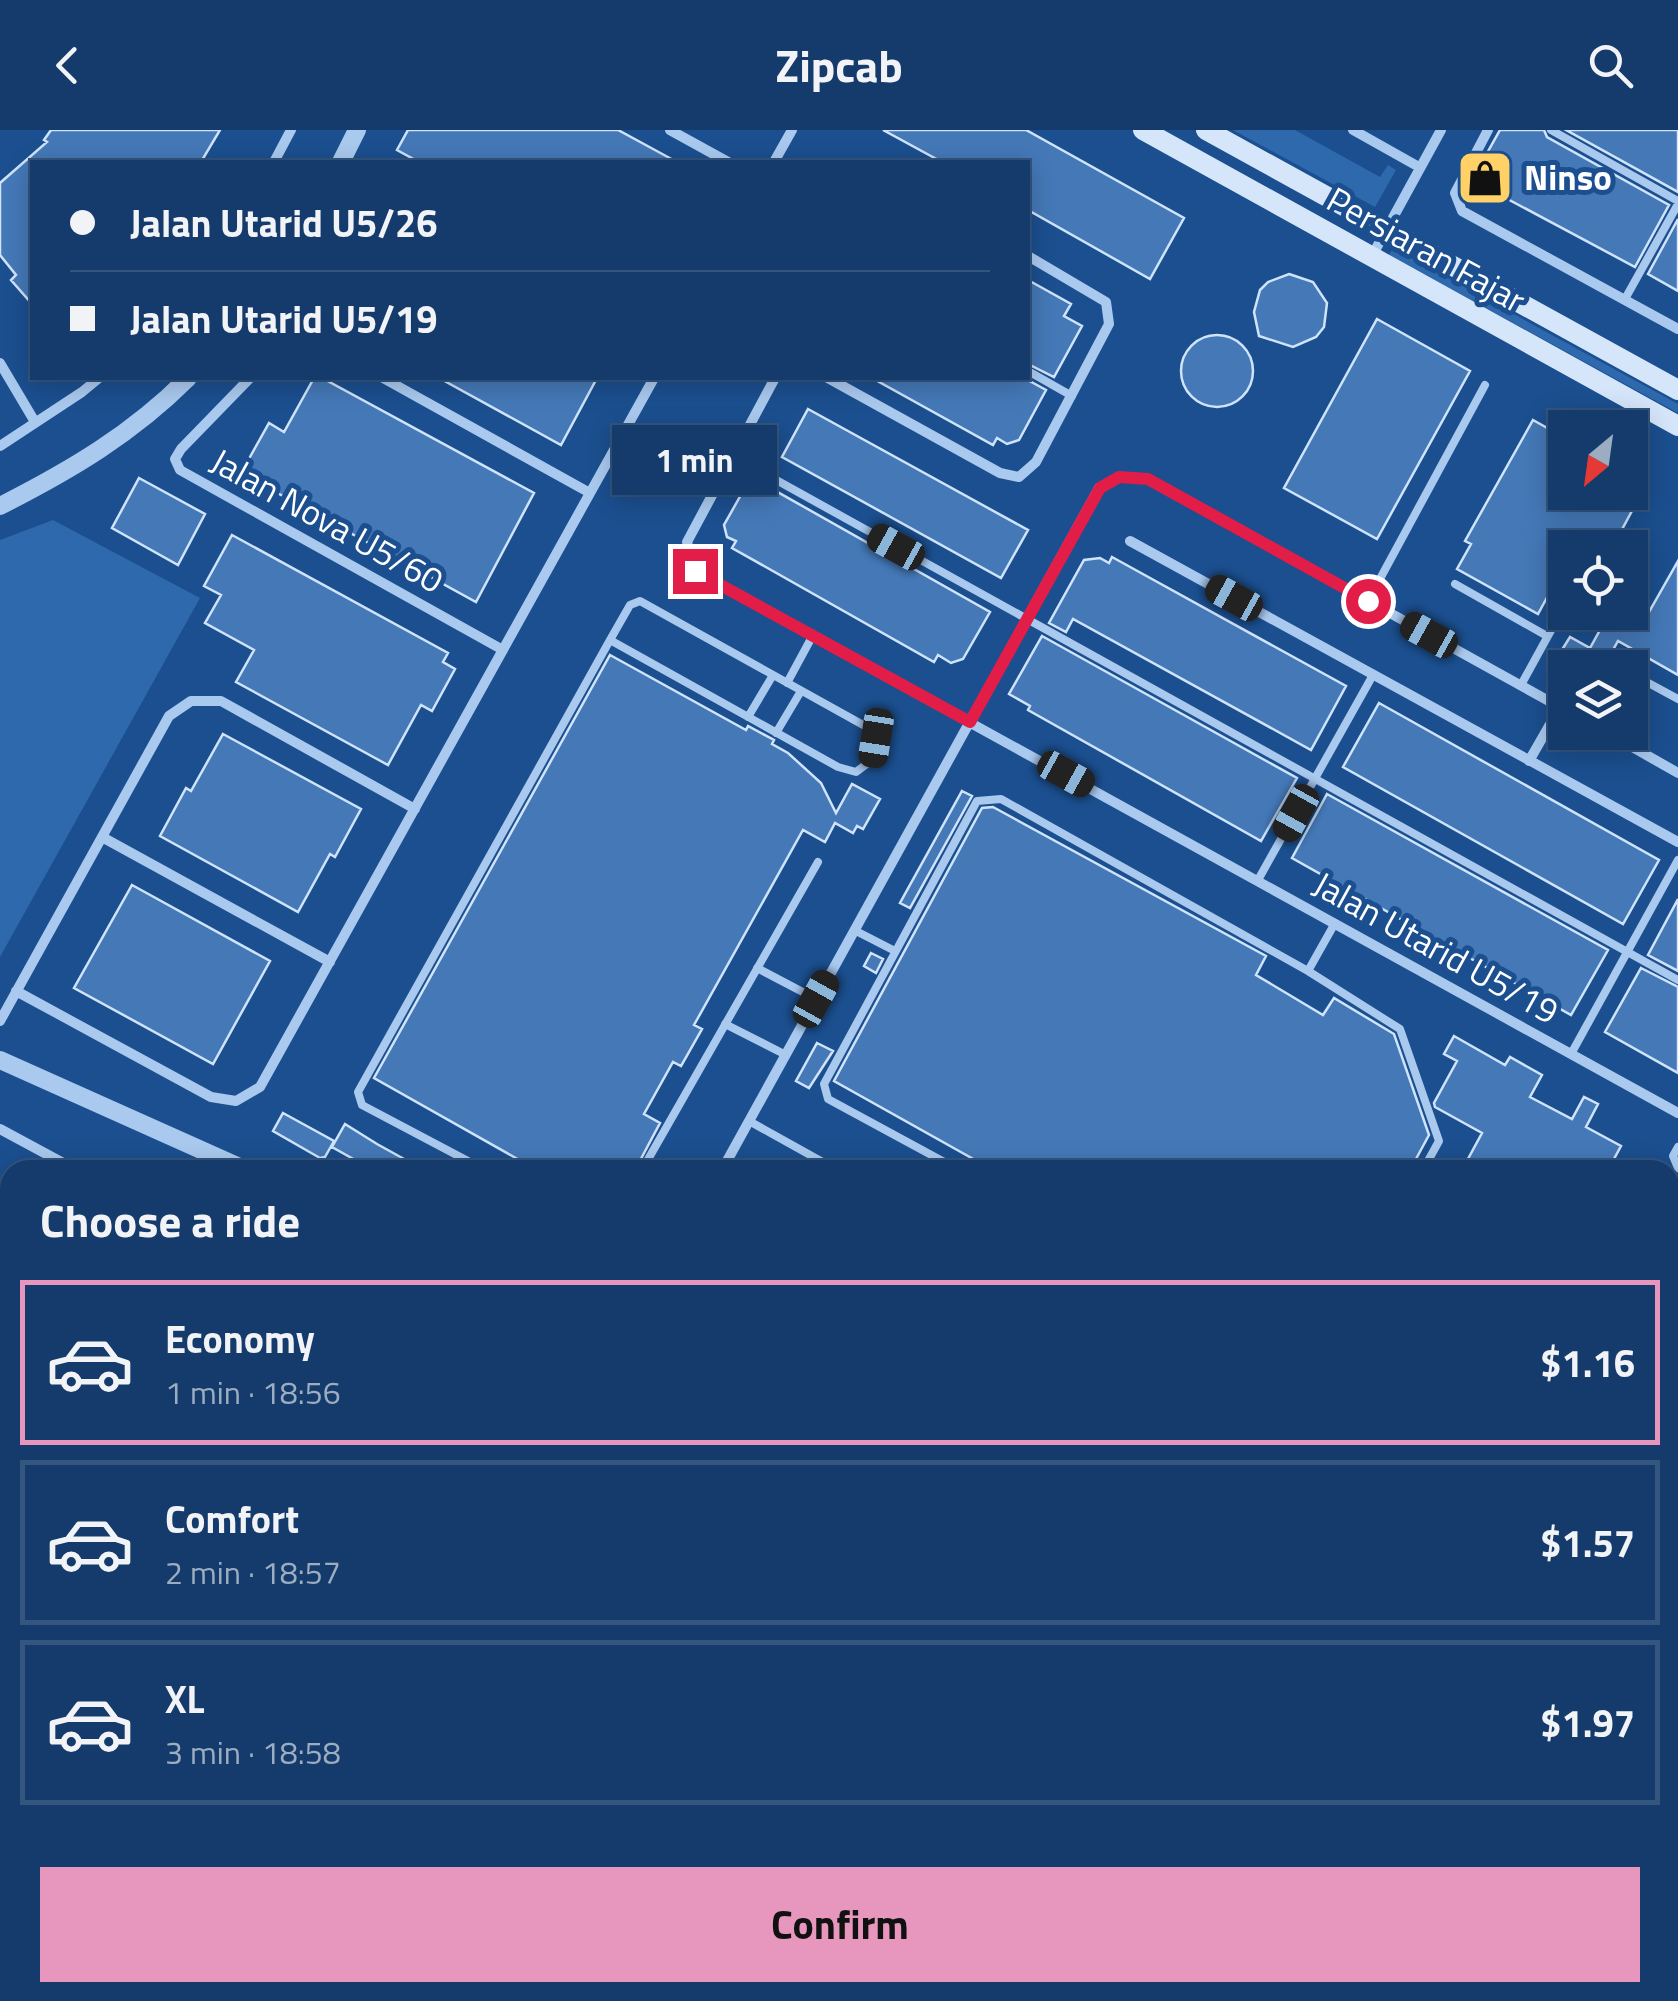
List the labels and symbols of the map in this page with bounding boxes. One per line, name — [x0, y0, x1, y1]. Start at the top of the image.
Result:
shop icon: Ninso — [1455, 148, 1515, 208]
place label: Ninso — [1524, 150, 1612, 204]
street label: Persiaran Fajar — [1317, 172, 1536, 326]
north arrow — [1548, 410, 1648, 510]
callout: 1 min — [612, 426, 778, 496]
street label: Jalan Nova U5/60 — [201, 434, 454, 607]
car — [862, 519, 930, 575]
route end — [673, 549, 718, 594]
car — [1200, 570, 1268, 626]
route start — [1346, 579, 1391, 624]
car — [1395, 607, 1463, 663]
car — [856, 706, 896, 770]
car — [1032, 746, 1100, 802]
car — [1268, 779, 1324, 847]
street label: Jalan Utarid U5/19 — [1304, 857, 1569, 1037]
car — [788, 965, 844, 1033]

